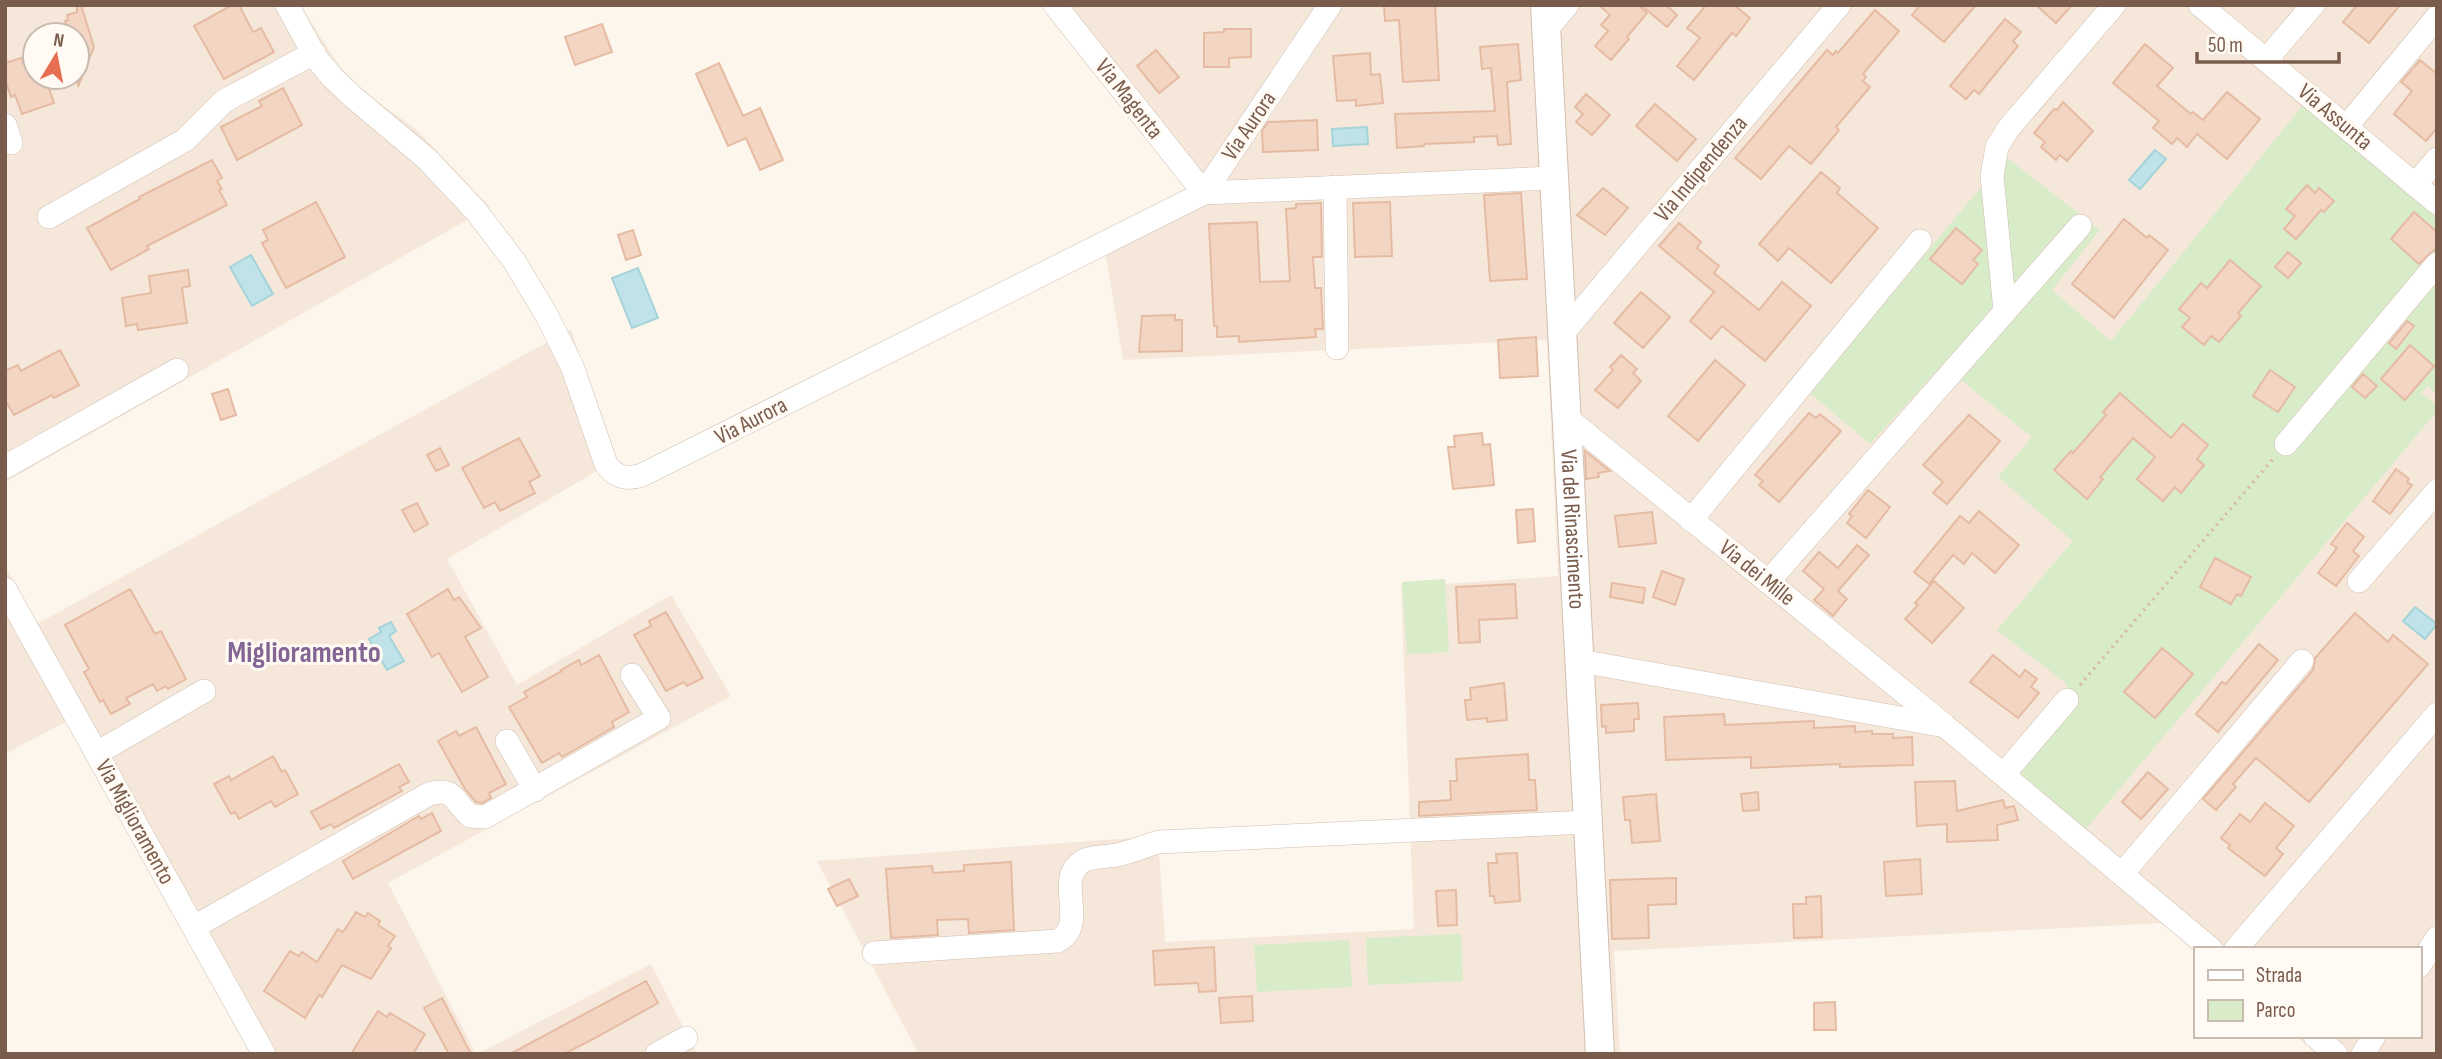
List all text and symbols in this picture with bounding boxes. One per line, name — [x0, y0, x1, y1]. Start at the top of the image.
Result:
north arrow — [21, 21, 91, 91]
scale bar — [2197, 21, 2339, 65]
text: N — [52, 29, 66, 53]
text: 50 m — [2208, 33, 2243, 58]
street label: Via Magenta — [1089, 53, 1169, 145]
street label: Via Assunta — [2292, 78, 2378, 156]
street label: Via Aurora — [1216, 86, 1282, 166]
street label: Via Indipendenza — [1649, 110, 1753, 228]
street label: Via Aurora — [710, 391, 792, 451]
street label: Via del Rinascimento — [1554, 449, 1591, 610]
street label: Via dei Mille — [1713, 534, 1801, 612]
district label: Miglioramento — [227, 635, 381, 671]
street label: Via Miglioramento — [89, 755, 181, 889]
legend — [2194, 947, 2421, 1038]
text: Strada — [2256, 963, 2302, 988]
text: Parco — [2256, 998, 2295, 1023]

